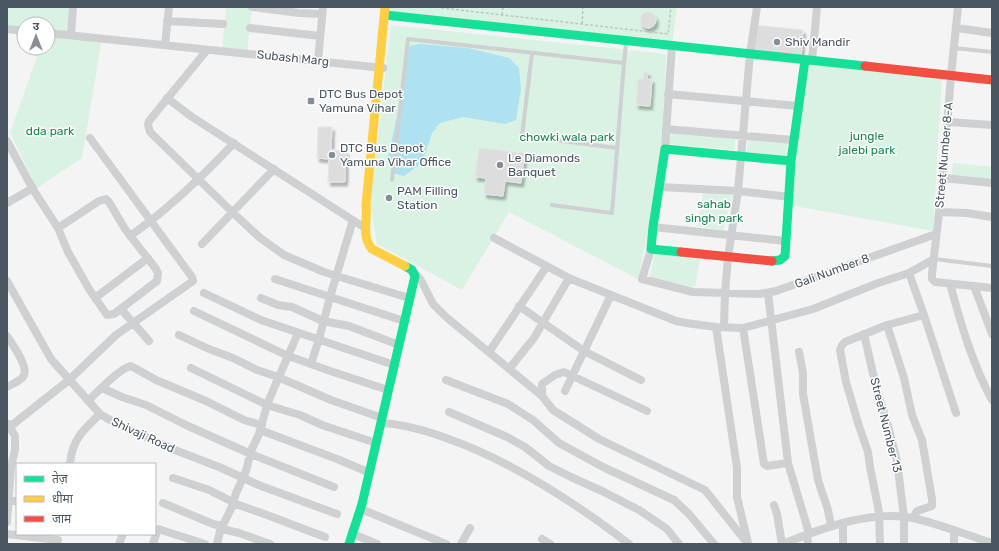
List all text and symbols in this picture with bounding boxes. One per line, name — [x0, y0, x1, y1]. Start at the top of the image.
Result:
north arrow — [16, 16, 56, 56]
text: उ — [33, 20, 40, 33]
place label: Shiv Mandir — [785, 35, 850, 49]
marker: Shiv Mandir — [772, 37, 782, 47]
street label: Subash Marg — [256, 47, 330, 69]
place label: DTC Bus Depot Yamuna Vihar — [319, 87, 403, 115]
marker: DTC Bus Depot Yamuna Vihar — [306, 96, 316, 106]
street label: Street Number 8-A — [932, 102, 956, 208]
park label: dda park — [26, 124, 75, 138]
park label: jungle jalebi park — [838, 129, 896, 157]
park label: chowki wala park — [519, 130, 615, 144]
place label: DTC Bus Depot Yamuna Vihar Office — [340, 141, 452, 169]
marker: DTC Bus Depot Yamuna Vihar Office — [327, 150, 337, 160]
place label: Le Diamonds Banquet — [508, 151, 580, 179]
marker: Le Diamonds Banquet — [495, 160, 505, 170]
place label: PAM Filling Station — [397, 184, 458, 212]
marker: PAM Filling Station — [384, 193, 394, 203]
park label: sahab singh park — [685, 197, 744, 225]
street label: Gali Number 8 — [793, 251, 871, 291]
street label: Street Number 13 — [867, 376, 905, 474]
street label: Shivaji Road — [109, 414, 177, 456]
legend — [16, 463, 156, 535]
text: तेज़ — [52, 471, 69, 486]
text: धीमा — [52, 491, 74, 506]
text: जाम — [52, 512, 72, 526]

